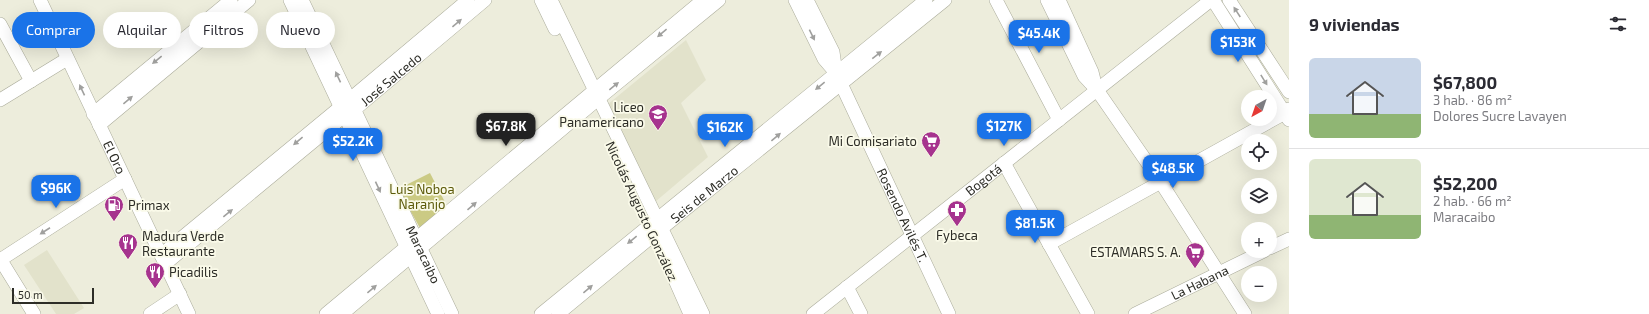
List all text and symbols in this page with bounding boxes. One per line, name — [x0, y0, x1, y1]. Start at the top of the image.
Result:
one-way arrow — [1233, 7, 1241, 17]
chip: Comprar — [12, 12, 95, 48]
chip: Alquilar — [103, 12, 181, 48]
chip: Filtros — [189, 12, 258, 48]
chip: Nuevo — [266, 12, 335, 48]
icon: filters — [1607, 13, 1629, 35]
text: 9 viviendas — [1309, 14, 1400, 34]
one-way arrow — [452, 18, 463, 27]
pin: $45.4K — [1006, 20, 1072, 54]
text: $45.4K — [1018, 25, 1060, 41]
one-way arrow — [656, 29, 667, 38]
one-way arrow — [809, 29, 815, 41]
pin: $153K — [1210, 29, 1266, 63]
text: $153K — [1220, 34, 1256, 50]
street label: José Salcedo — [357, 49, 425, 109]
one-way arrow — [872, 50, 883, 59]
one-way arrow — [152, 56, 163, 65]
one-way arrow — [335, 71, 341, 82]
text: $67,800 — [1433, 72, 1497, 92]
icon: home — [1341, 74, 1389, 122]
one-way arrow — [1260, 75, 1268, 85]
one-way arrow — [608, 81, 619, 90]
one-way arrow — [814, 82, 825, 91]
one-way arrow — [79, 84, 85, 95]
north arrow — [1241, 90, 1277, 126]
map controls — [1241, 90, 1277, 302]
text: 3 hab. · 86 m² — [1433, 92, 1512, 108]
one-way arrow — [123, 96, 134, 105]
place label: Liceo Panamericano — [559, 99, 644, 130]
school or university icon: Liceo Panamericano — [647, 103, 669, 131]
text: Dolores Sucre Lavayen — [1433, 108, 1567, 124]
pin: $67.8K — [473, 113, 539, 147]
pin: $127K — [976, 113, 1032, 147]
pin: $162K — [697, 114, 753, 148]
text: $67.8K — [485, 118, 527, 134]
text: $127K — [986, 118, 1022, 134]
text: $162K — [707, 119, 743, 135]
pin: $52.2K — [320, 128, 386, 162]
supermarket icon: Mi Comisariato — [920, 130, 942, 158]
one-way arrow — [771, 132, 782, 141]
text: $52.2K — [332, 133, 374, 149]
place label: Mi Comisariato — [828, 133, 917, 149]
button: locate — [1241, 134, 1277, 170]
one-way arrow — [293, 137, 304, 146]
street label: El Oro — [100, 138, 129, 176]
street label: Nicolás Augusto González — [603, 138, 681, 284]
pin: $48.5K — [1140, 155, 1206, 189]
street label: Bogotá — [962, 160, 1005, 199]
text: $48.5K — [1152, 160, 1194, 176]
street label: Seis de Marzo — [667, 162, 741, 226]
street label: Rosendo Avilés T. — [874, 166, 931, 264]
text: $52,200 — [1433, 173, 1498, 193]
pin: $96K — [32, 175, 80, 209]
icon: home — [1341, 175, 1389, 223]
button: layers — [1241, 178, 1277, 214]
text: $96K — [40, 180, 72, 196]
park label: Luis Noboa Naranjo — [389, 181, 455, 212]
one-way arrow — [375, 182, 381, 193]
text: 2 hab. · 66 m² — [1433, 193, 1512, 209]
fuel station icon: Primax — [103, 194, 125, 222]
place label: Primax — [128, 197, 170, 213]
pharmacy icon: Fybeca — [946, 199, 968, 227]
one-way arrow — [466, 201, 477, 210]
one-way arrow — [222, 208, 233, 217]
text: Maracaibo — [1433, 209, 1495, 225]
pin: $81.5K — [1002, 210, 1068, 244]
text: $81.5K — [1015, 215, 1055, 231]
button: + — [1241, 222, 1277, 258]
street label: Maracaibo — [403, 223, 444, 286]
one-way arrow — [39, 227, 51, 234]
place label: Fybeca — [936, 227, 978, 243]
place label: Madura Verde Restaurante — [142, 228, 224, 259]
restaurant icon: Madura Verde Restaurante — [117, 232, 139, 260]
one-way arrow — [627, 235, 638, 244]
supermarket icon: ESTAMARS S. A. — [1184, 241, 1206, 269]
place label: ESTAMARS S. A. — [1090, 244, 1181, 260]
restaurant icon: Picadilis — [144, 261, 166, 289]
street label: La Habana — [1168, 262, 1231, 303]
place label: Picadilis — [169, 264, 218, 280]
button: − — [1241, 266, 1277, 302]
one-way arrow — [367, 285, 377, 294]
one-way arrow — [583, 285, 594, 294]
scale bar — [12, 286, 94, 305]
text: 50 m — [18, 288, 43, 301]

